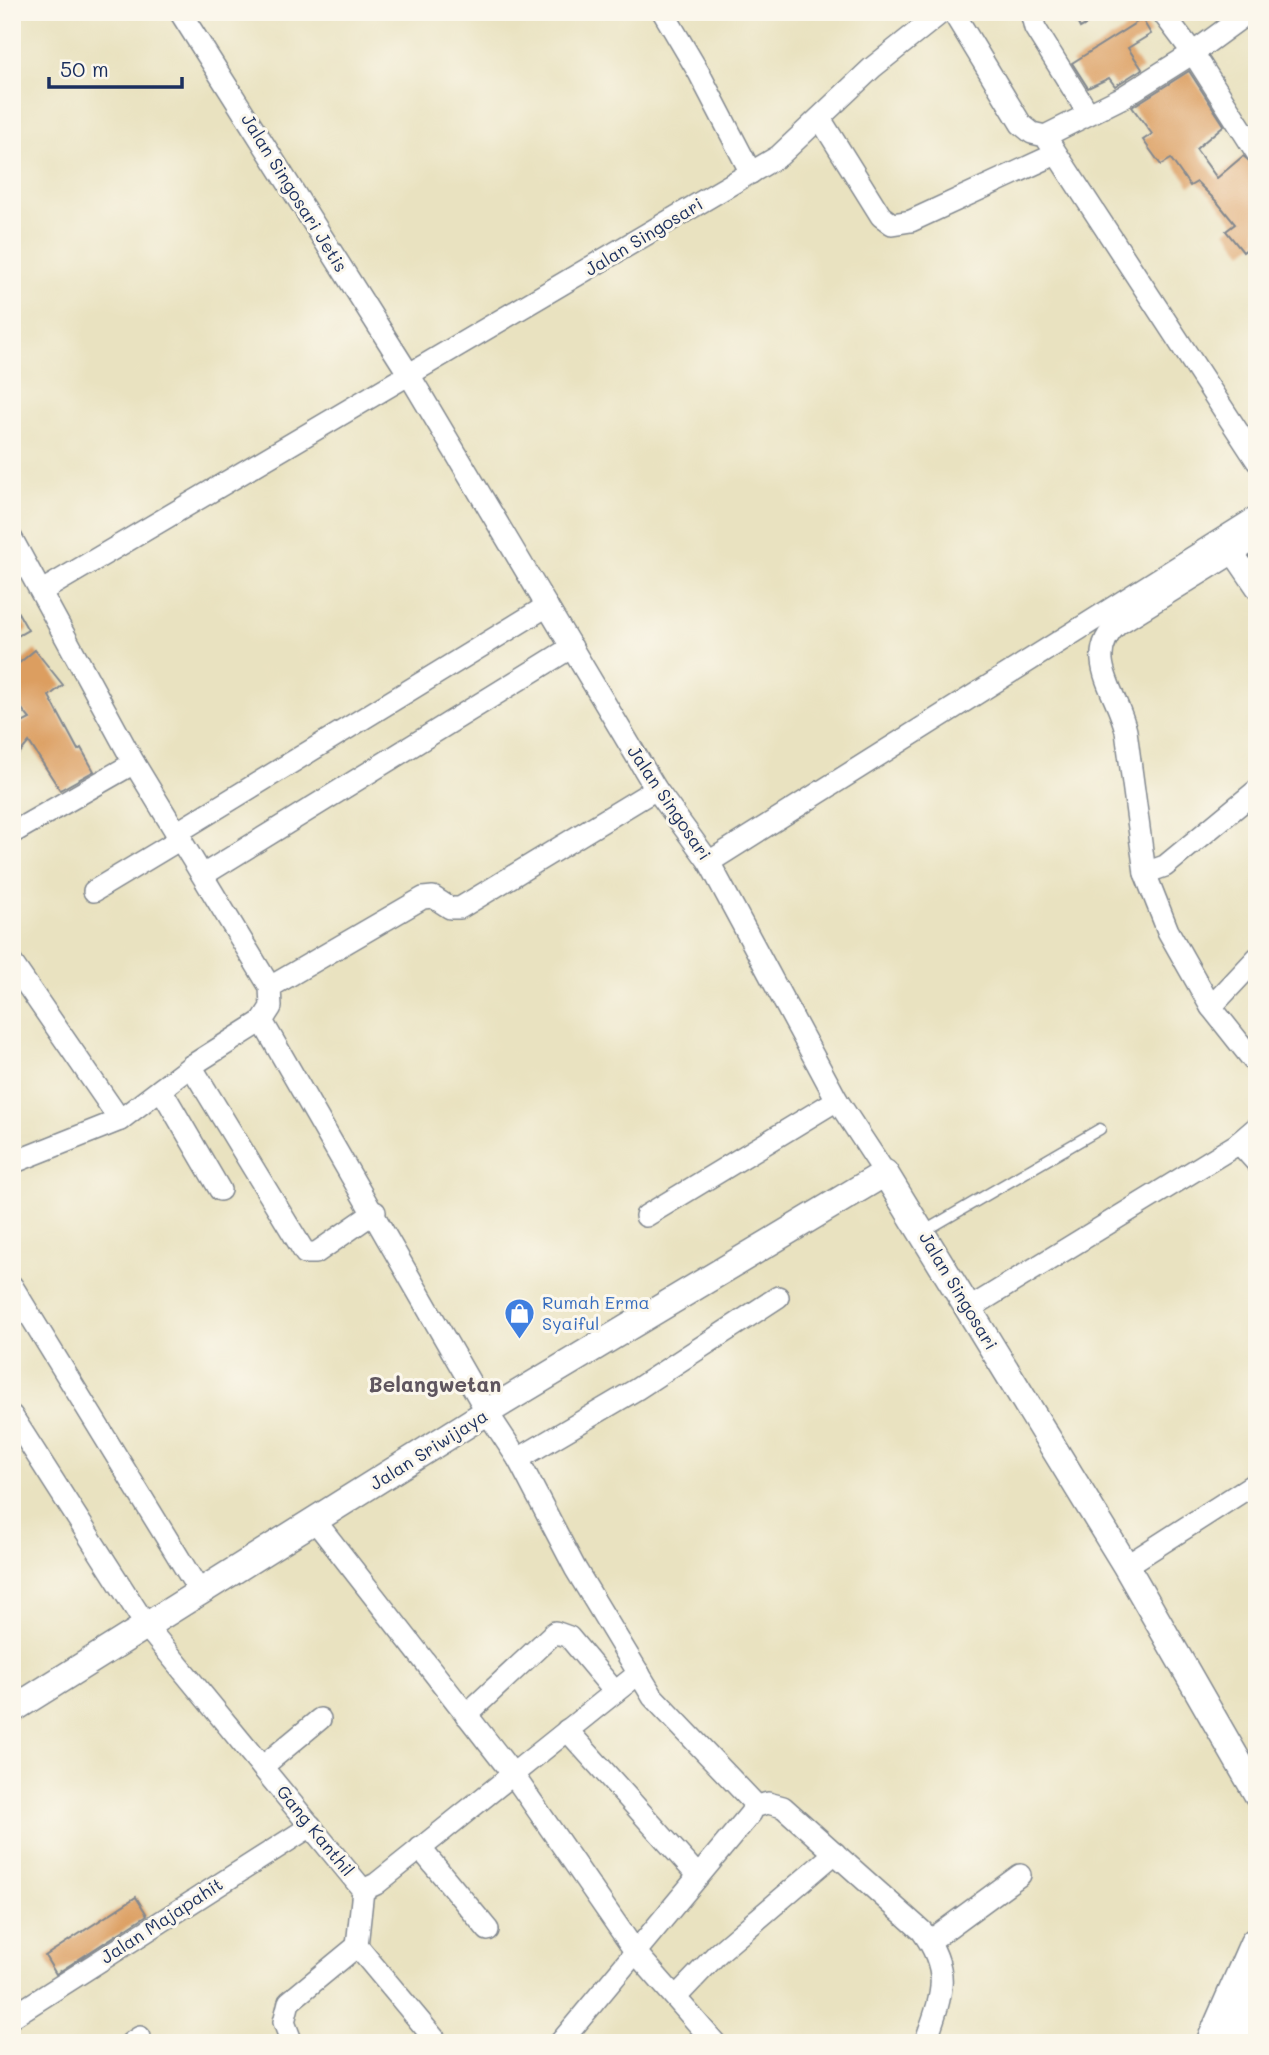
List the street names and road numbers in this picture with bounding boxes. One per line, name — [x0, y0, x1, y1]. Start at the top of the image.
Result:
street label: Jalan Singosari Jetis — [236, 109, 353, 276]
street label: Jalan Singosari — [580, 191, 707, 281]
street label: Jalan Singosari — [622, 740, 717, 865]
street label: Jalan Singosari — [914, 1227, 1004, 1354]
street label: Jalan Sriwijaya — [365, 1403, 492, 1495]
street label: Gang Kanthil — [272, 1780, 360, 1881]
street label: Jalan Majapahit — [96, 1872, 227, 1969]

